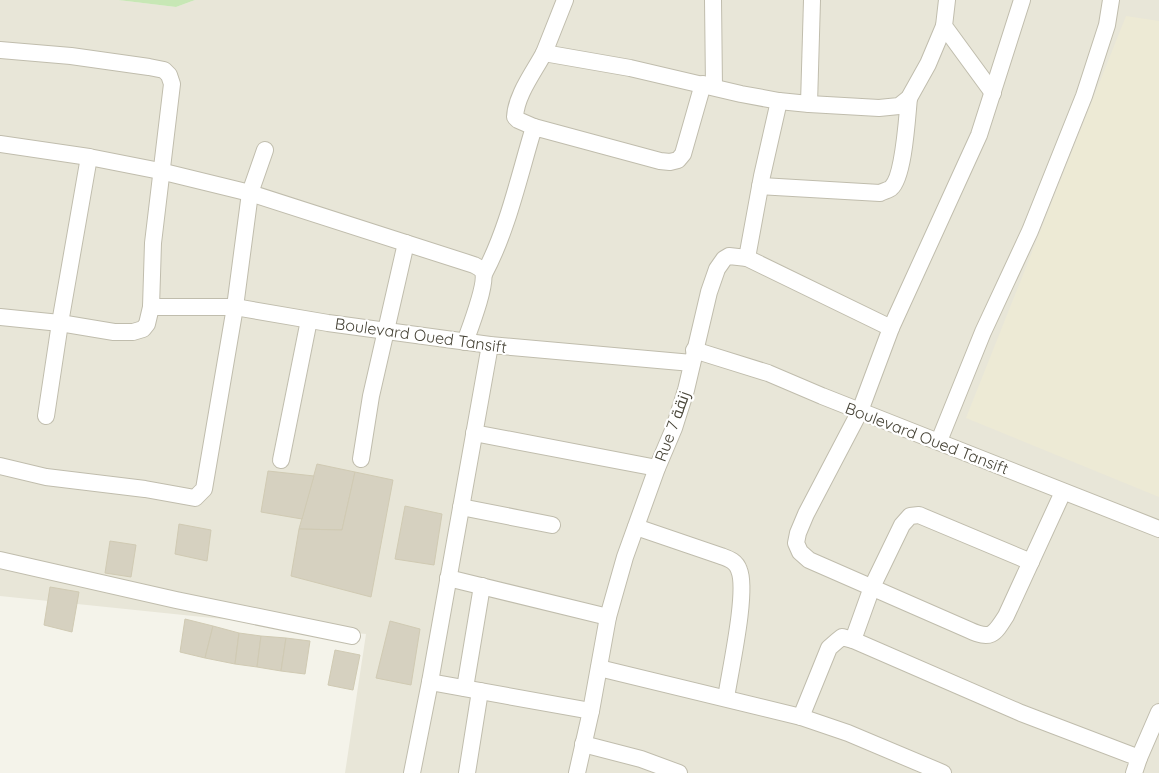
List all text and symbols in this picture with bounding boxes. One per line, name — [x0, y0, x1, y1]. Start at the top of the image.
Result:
street label: Boulevard Oued Tansift — [334, 313, 508, 357]
street label: Rue 7 زنقة — [650, 388, 694, 464]
street label: Boulevard Oued Tansift — [843, 398, 1011, 478]

